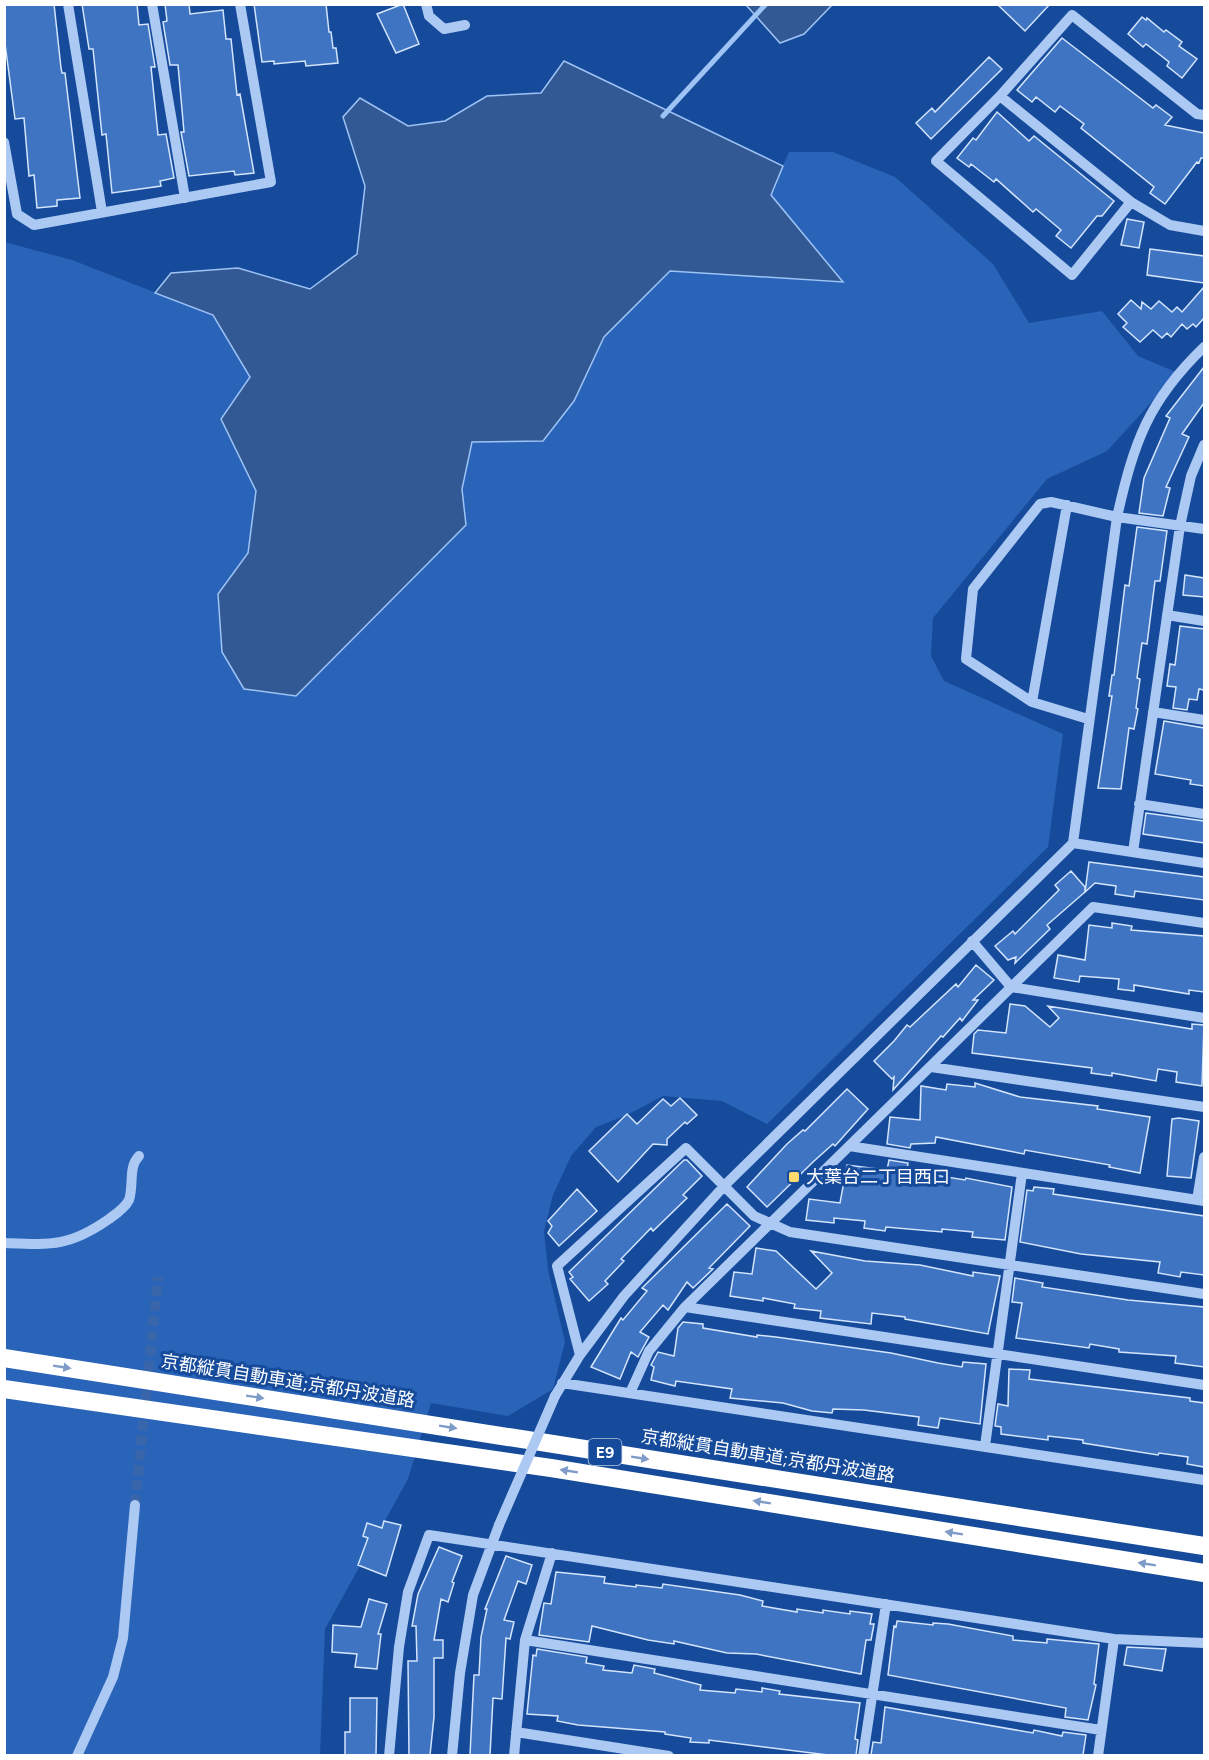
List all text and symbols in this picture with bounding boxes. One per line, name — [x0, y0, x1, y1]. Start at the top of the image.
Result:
place label: 大葉台二丁目西口 — [806, 1166, 950, 1188]
marker: 大葉台二丁目西口 — [787, 1170, 801, 1184]
street label: 京都縦貫自動車道;京都丹波道路 — [160, 1350, 416, 1412]
one-way arrow — [53, 1362, 72, 1371]
one-way arrow — [246, 1393, 265, 1402]
one-way arrow — [438, 1423, 457, 1432]
street label: 京都縦貫自動車道;京都丹波道路 — [640, 1425, 896, 1487]
road number: E9 — [588, 1439, 622, 1465]
one-way arrow — [631, 1453, 650, 1462]
one-way arrow — [560, 1466, 579, 1475]
one-way arrow — [752, 1497, 771, 1506]
one-way arrow — [945, 1528, 964, 1537]
one-way arrow — [1137, 1559, 1156, 1568]

